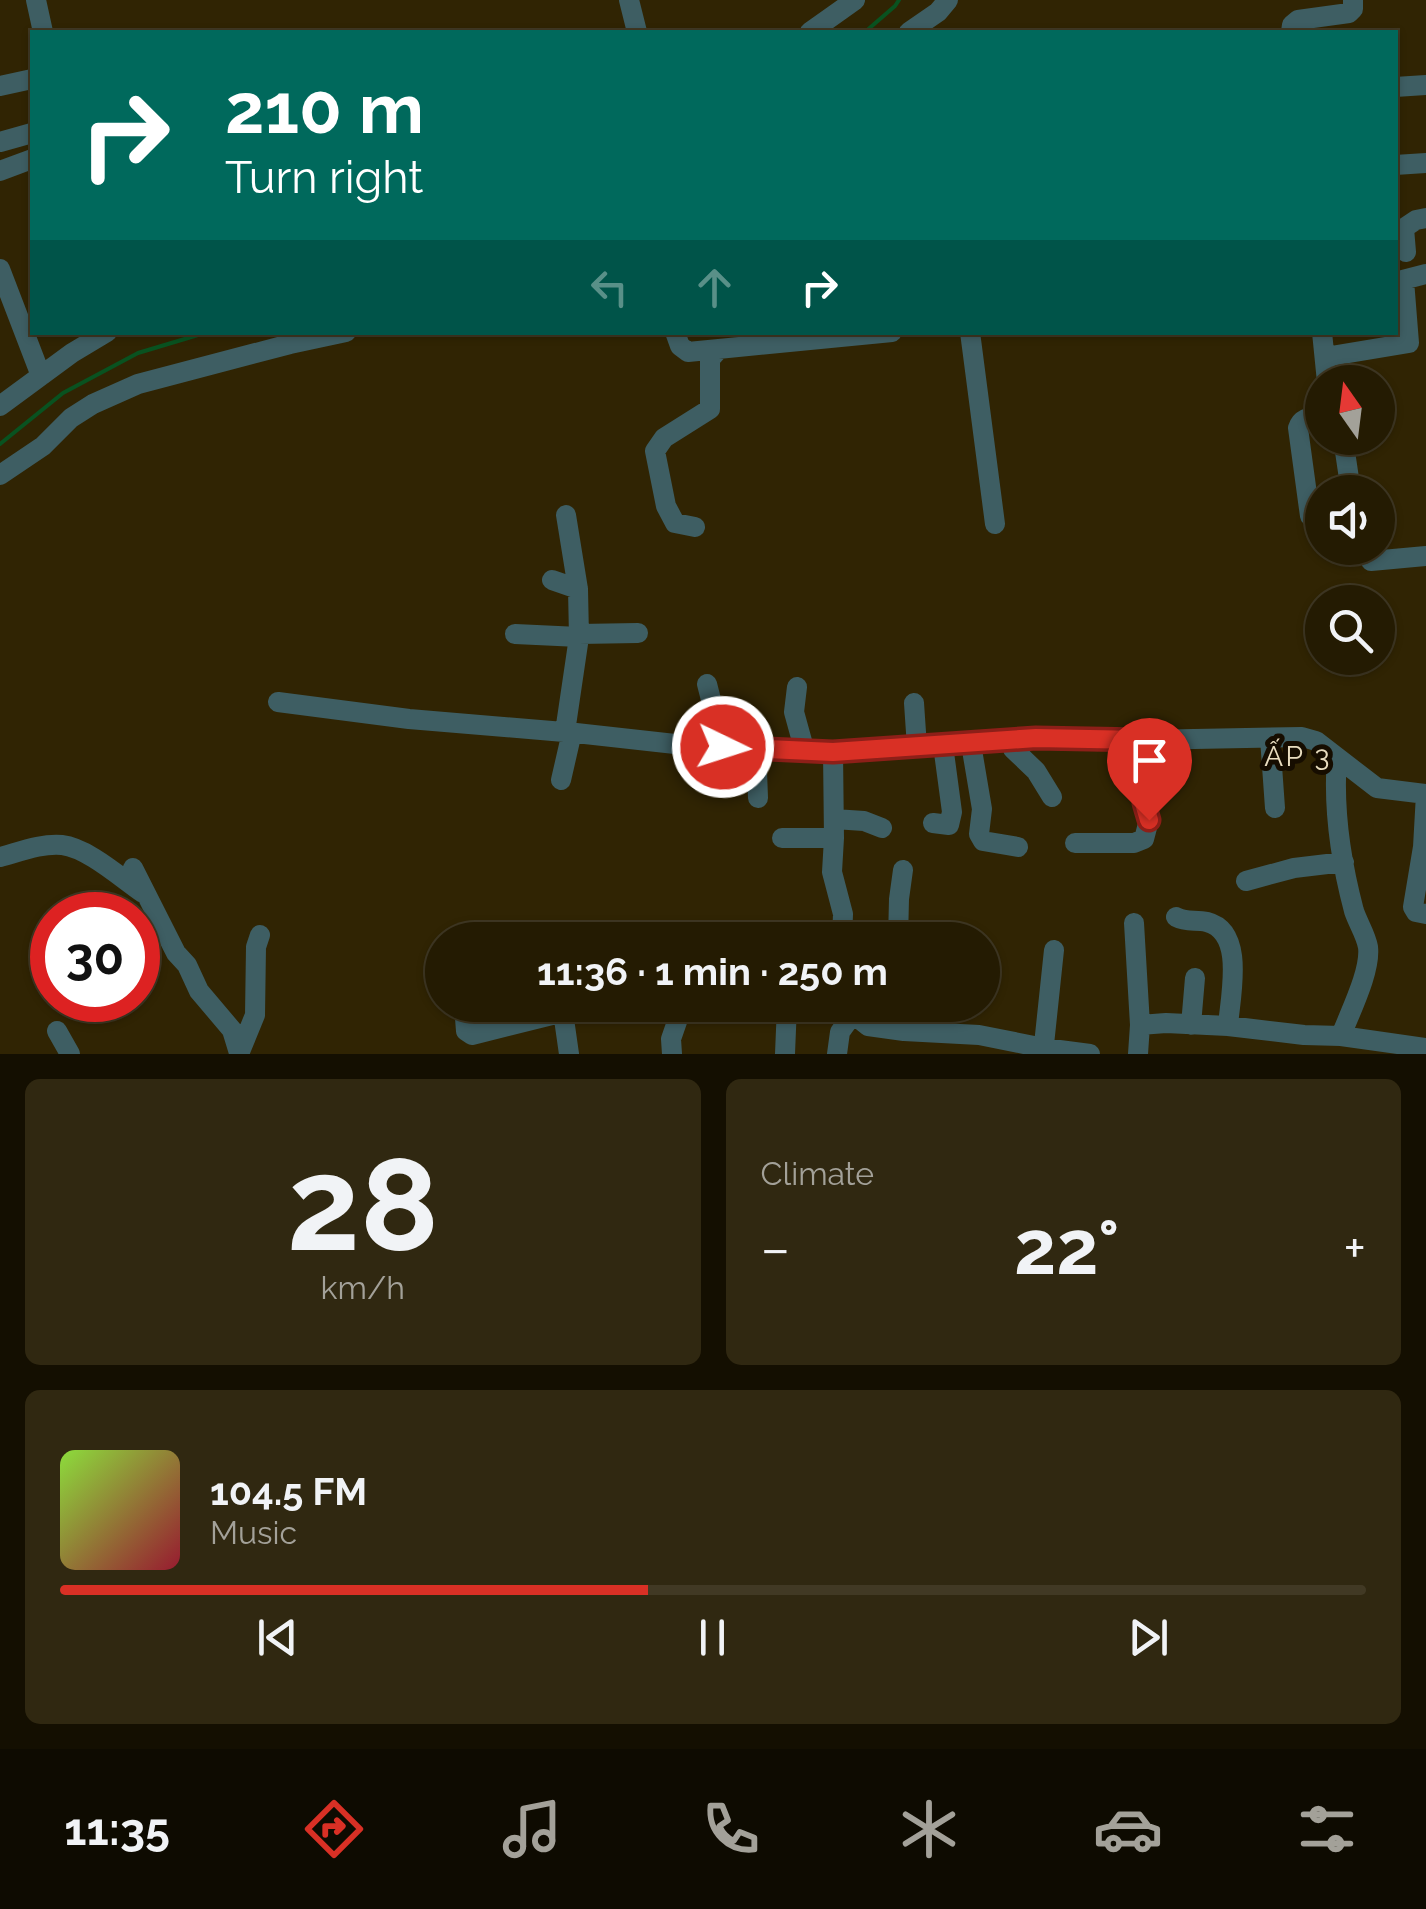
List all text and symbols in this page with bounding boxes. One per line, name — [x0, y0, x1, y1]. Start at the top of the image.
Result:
text: 210 m — [225, 67, 424, 149]
icon: right — [60, 70, 190, 200]
text: Turn right — [225, 151, 423, 204]
icon: left — [582, 260, 637, 315]
icon: ahead — [687, 260, 742, 315]
icon: right — [792, 260, 847, 315]
north arrow — [1305, 365, 1395, 455]
map controls — [1305, 365, 1395, 675]
button: sound — [1305, 475, 1395, 565]
button: search — [1305, 585, 1395, 675]
position arrow — [671, 695, 775, 799]
pin — [1107, 718, 1192, 821]
icon: arrive — [1122, 733, 1177, 788]
district label: ẤP 3 — [1264, 738, 1332, 773]
speed limit sign: 30 — [30, 892, 160, 1022]
text: 11:36 · 1 min · 250 m — [537, 949, 888, 994]
text: 28 — [287, 1128, 439, 1280]
text: Climate — [761, 1155, 874, 1192]
text: 22° — [1014, 1203, 1119, 1292]
text: − — [761, 1216, 790, 1281]
text: + — [1343, 1216, 1366, 1281]
text: km/h — [321, 1269, 405, 1306]
text: 104.5 FM — [210, 1469, 367, 1514]
text: Music — [210, 1514, 297, 1551]
icon: previous — [250, 1610, 305, 1665]
icon: pause — [685, 1610, 740, 1665]
icon: next — [1121, 1610, 1176, 1665]
icon: directions — [299, 1794, 369, 1864]
icon: music — [497, 1794, 567, 1864]
icon: phone — [696, 1794, 766, 1864]
icon: climate — [894, 1794, 964, 1864]
icon: car — [1093, 1794, 1163, 1864]
icon: filters — [1292, 1794, 1362, 1864]
text: 11:35 — [64, 1803, 170, 1856]

